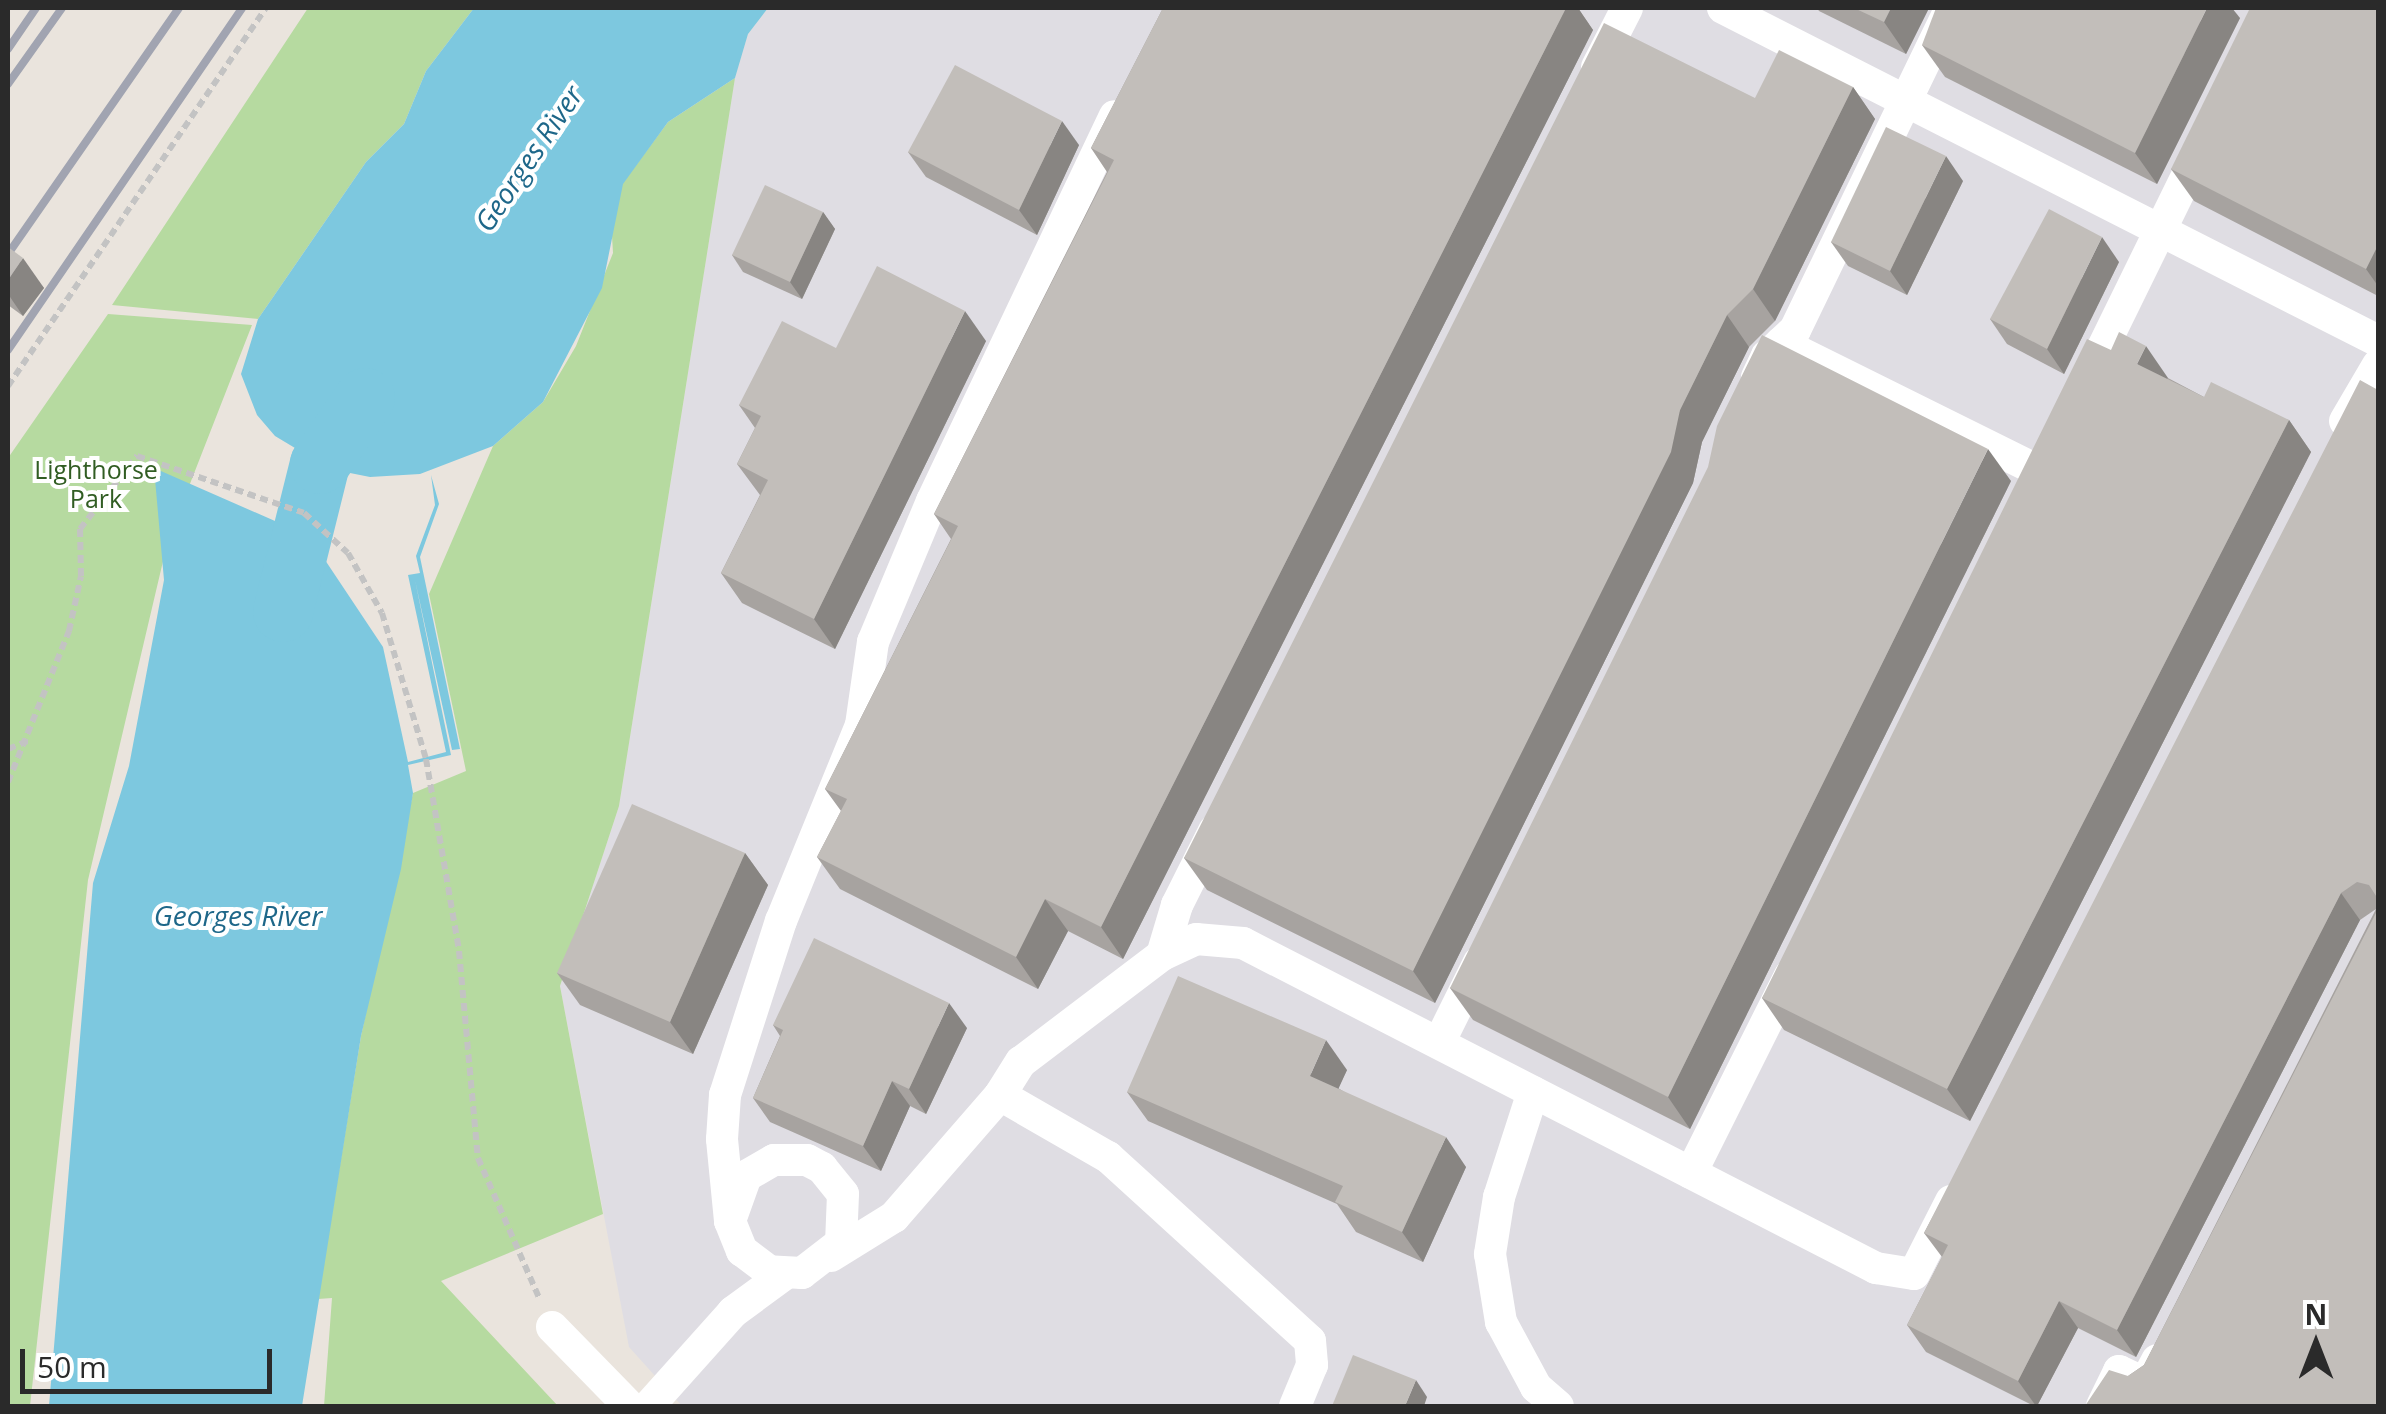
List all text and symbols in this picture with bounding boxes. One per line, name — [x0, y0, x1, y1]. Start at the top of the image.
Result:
water label: Georges River — [467, 79, 589, 237]
park label: Lighthorse Park — [34, 455, 158, 514]
water label: Georges River — [154, 898, 322, 932]
north arrow — [2266, 1294, 2366, 1394]
text: N — [2305, 1295, 2327, 1333]
scale bar — [25, 1329, 278, 1391]
text: 50 m — [37, 1346, 107, 1387]

